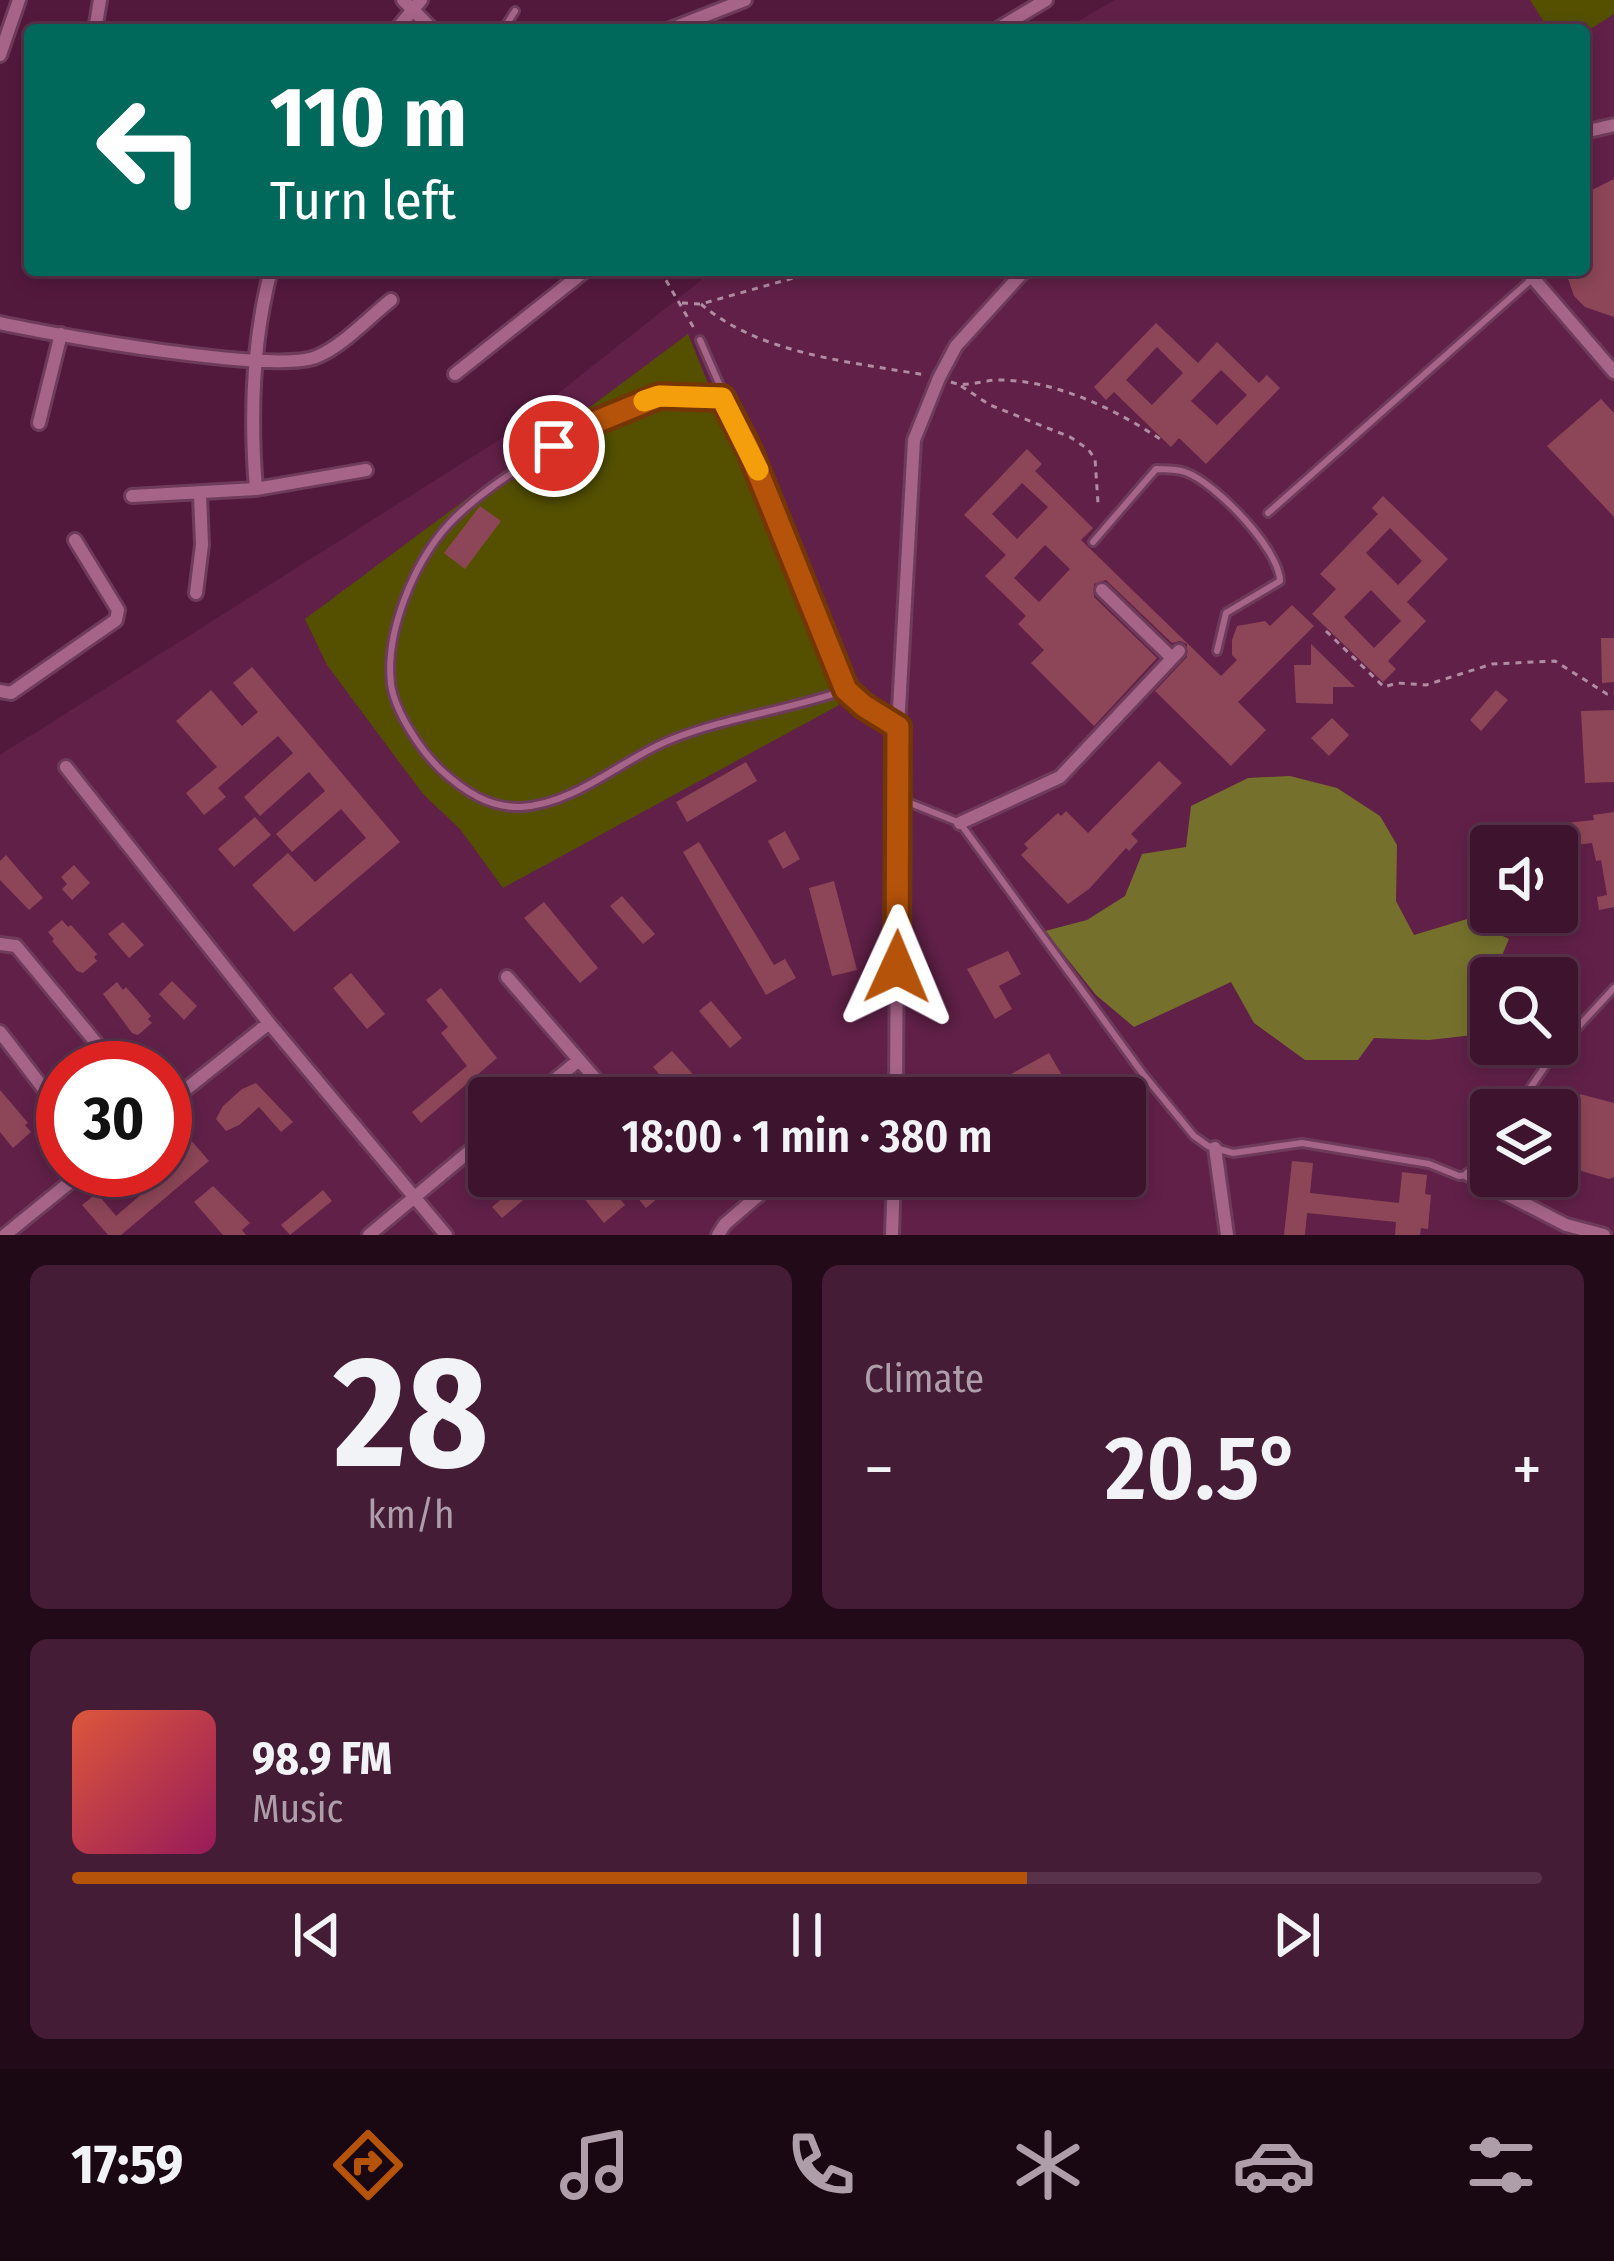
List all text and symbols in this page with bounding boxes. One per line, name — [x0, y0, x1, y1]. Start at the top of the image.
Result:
text: 110 m — [270, 67, 467, 168]
icon: left — [72, 72, 228, 228]
text: Turn left — [270, 169, 456, 233]
pin — [503, 395, 605, 497]
icon: arrive — [521, 413, 587, 479]
map controls — [1470, 825, 1578, 1197]
button: sound — [1470, 825, 1578, 933]
position arrow — [834, 904, 960, 1030]
button: search — [1470, 957, 1578, 1065]
speed limit sign: 30 — [36, 1041, 192, 1197]
button: layers — [1470, 1089, 1578, 1197]
text: 18:00 · 1 min · 380 m — [622, 1110, 992, 1164]
text: 28 — [334, 1320, 488, 1507]
text: Climate — [864, 1356, 984, 1402]
text: 20.5° — [1105, 1415, 1301, 1523]
text: − — [864, 1430, 894, 1509]
text: + — [1512, 1430, 1542, 1509]
text: km/h — [368, 1492, 454, 1538]
text: 98.9 FM — [252, 1732, 392, 1786]
text: Music — [252, 1786, 343, 1832]
icon: previous — [284, 1902, 350, 1968]
icon: pause — [774, 1902, 840, 1968]
icon: next — [1264, 1902, 1330, 1968]
icon: directions — [326, 2123, 410, 2207]
icon: music — [553, 2123, 637, 2207]
icon: phone — [779, 2123, 863, 2207]
icon: climate — [1006, 2123, 1090, 2207]
icon: car — [1232, 2123, 1316, 2207]
icon: filters — [1459, 2123, 1543, 2207]
text: 17:59 — [71, 2133, 184, 2197]

